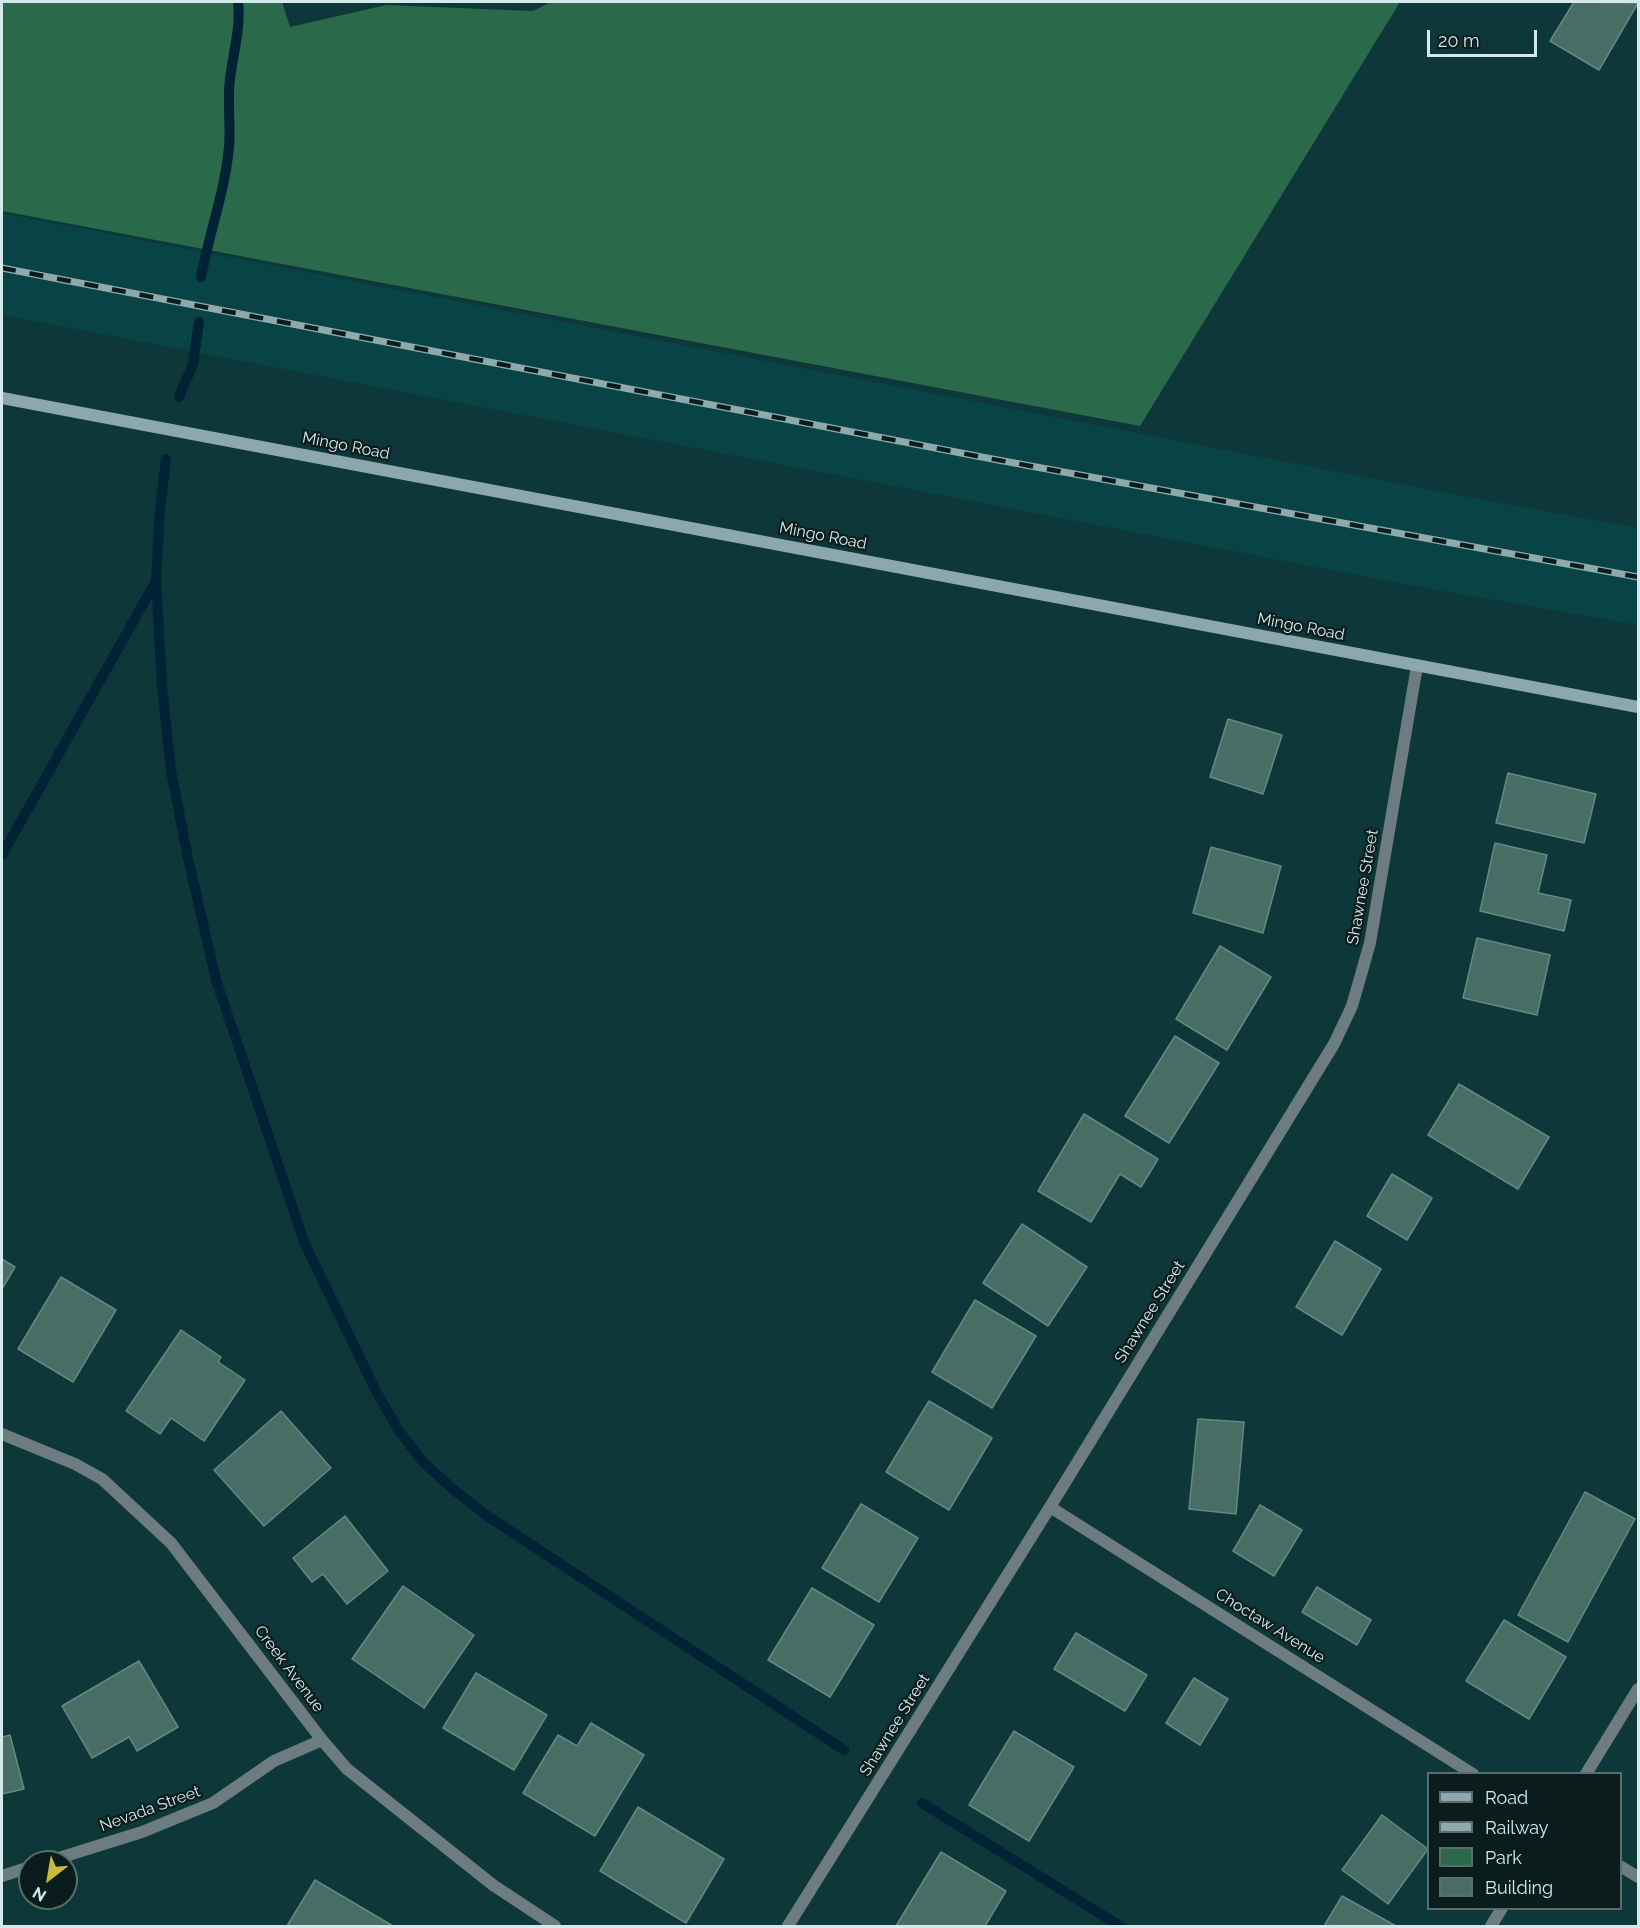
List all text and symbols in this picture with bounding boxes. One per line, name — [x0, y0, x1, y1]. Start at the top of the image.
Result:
scale bar — [1430, 18, 1540, 56]
text: 20 m — [1438, 30, 1480, 51]
street label: Mingo Road — [301, 428, 391, 464]
street label: Mingo Road — [778, 518, 868, 554]
street label: Mingo Road — [1256, 609, 1346, 645]
street label: Shawnee Street — [1343, 828, 1383, 946]
street label: Shawnee Street — [1111, 1257, 1189, 1367]
street label: Choctaw Avenue — [1212, 1585, 1328, 1667]
street label: Creek Avenue — [250, 1622, 328, 1716]
street label: Shawnee Street — [856, 1670, 934, 1780]
legend — [1427, 1772, 1622, 1910]
street label: Nevada Street — [97, 1782, 203, 1836]
text: Road — [1485, 1787, 1528, 1808]
text: Railway — [1485, 1817, 1549, 1838]
text: Park — [1485, 1847, 1522, 1868]
north arrow — [18, 1850, 78, 1910]
text: Building — [1485, 1877, 1553, 1898]
text: N — [29, 1883, 50, 1905]

